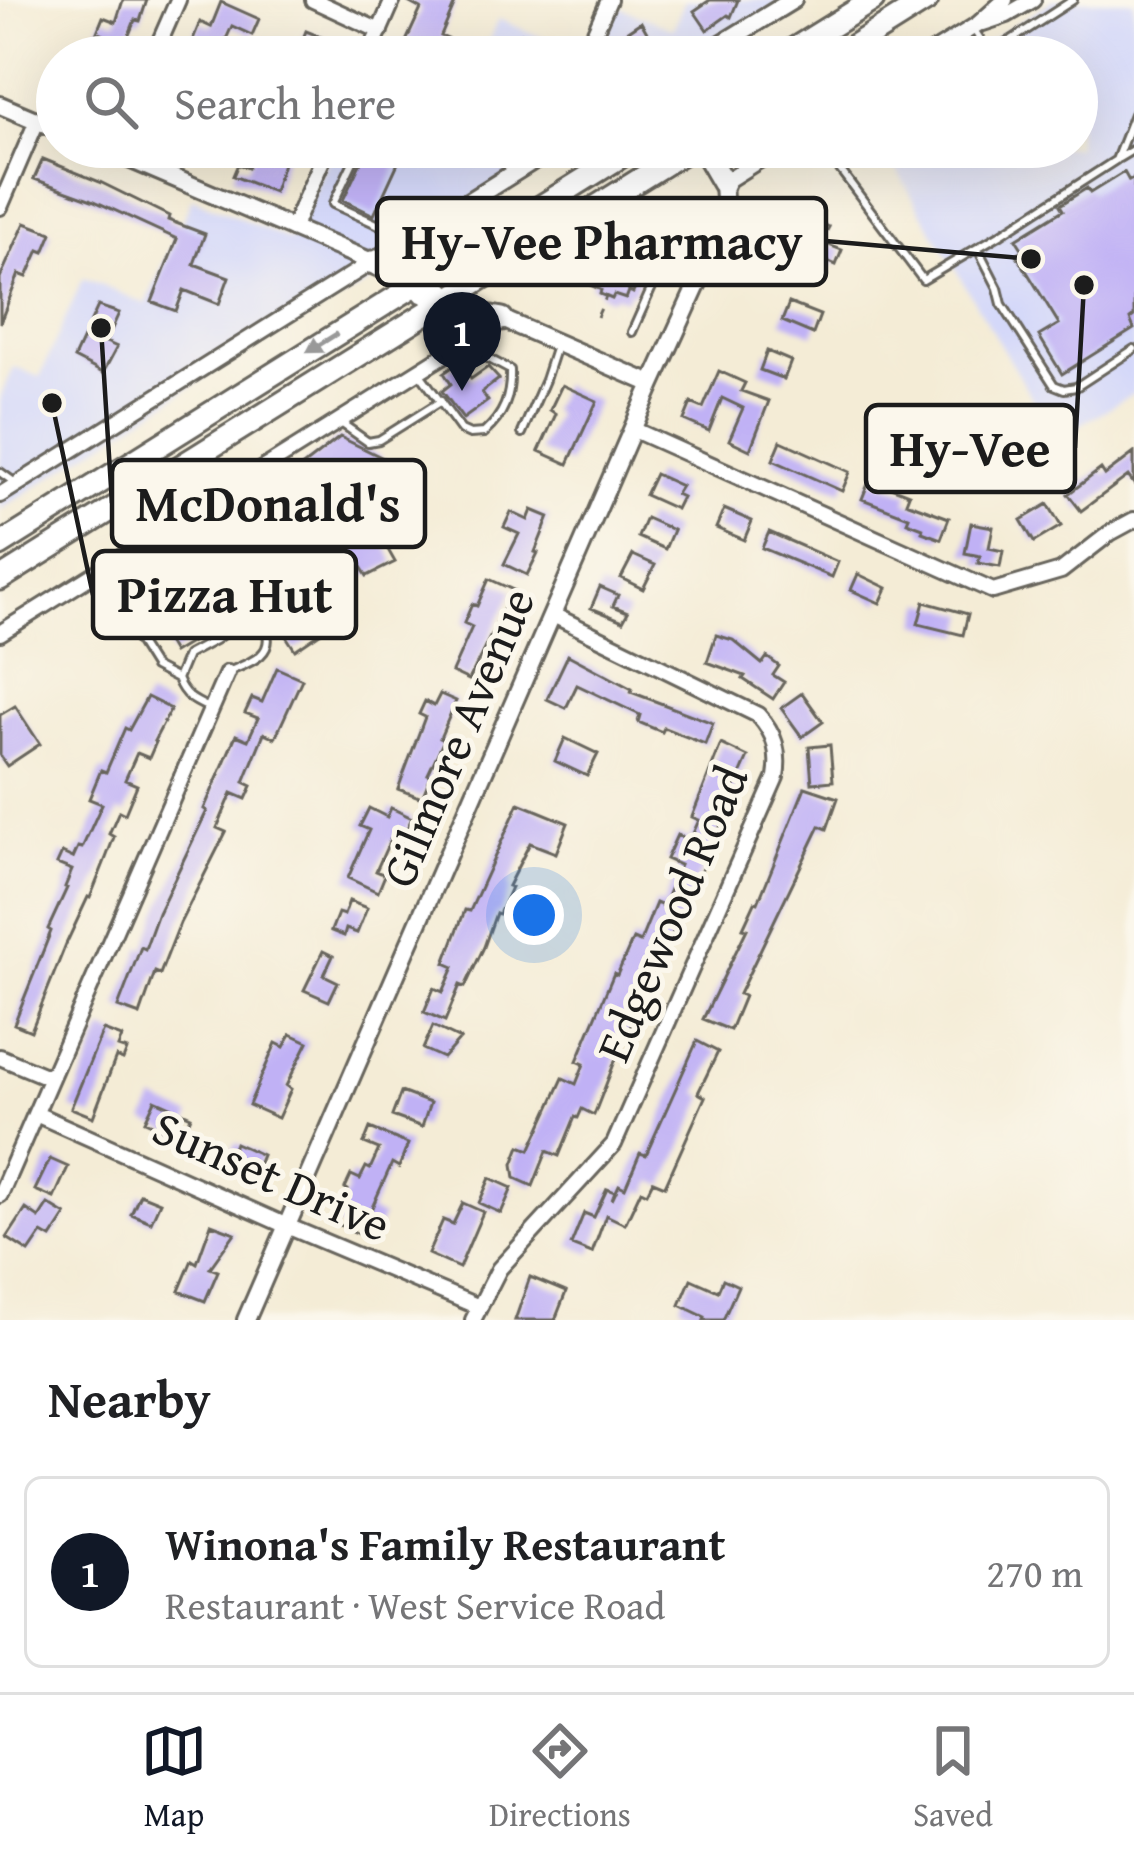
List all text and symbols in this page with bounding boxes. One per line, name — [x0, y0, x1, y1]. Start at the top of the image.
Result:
search box — [36, 36, 1098, 168]
icon: search — [78, 69, 144, 135]
text: Search here — [174, 70, 396, 135]
callout: Hy-Vee Pharmacy — [377, 198, 826, 285]
text: Hy-Vee Pharmacy — [401, 203, 803, 278]
pin: 1 — [423, 292, 501, 391]
one-way arrow — [305, 331, 338, 353]
callout: Hy-Vee — [866, 405, 1075, 492]
text: Hy-Vee — [889, 410, 1051, 485]
callout: McDonald's — [112, 460, 425, 547]
text: McDonald's — [135, 465, 401, 540]
callout: Pizza Hut — [93, 551, 356, 638]
text: Pizza Hut — [117, 556, 333, 631]
street label: Gilmore Avenue — [362, 576, 552, 898]
street label: Edgewood Road — [577, 754, 765, 1072]
your location — [504, 885, 564, 945]
street label: Sunset Drive — [142, 1091, 402, 1259]
text: Nearby — [48, 1361, 211, 1436]
text: Winona's Family Restaurant — [165, 1511, 725, 1576]
text: 1 — [80, 1544, 100, 1601]
text: 270 m — [986, 1544, 1083, 1601]
text: Restaurant · West Service Road — [165, 1576, 665, 1633]
tab: Map — [141, 1718, 207, 1838]
tab: Directions — [489, 1718, 631, 1838]
tab: Saved — [913, 1718, 993, 1838]

